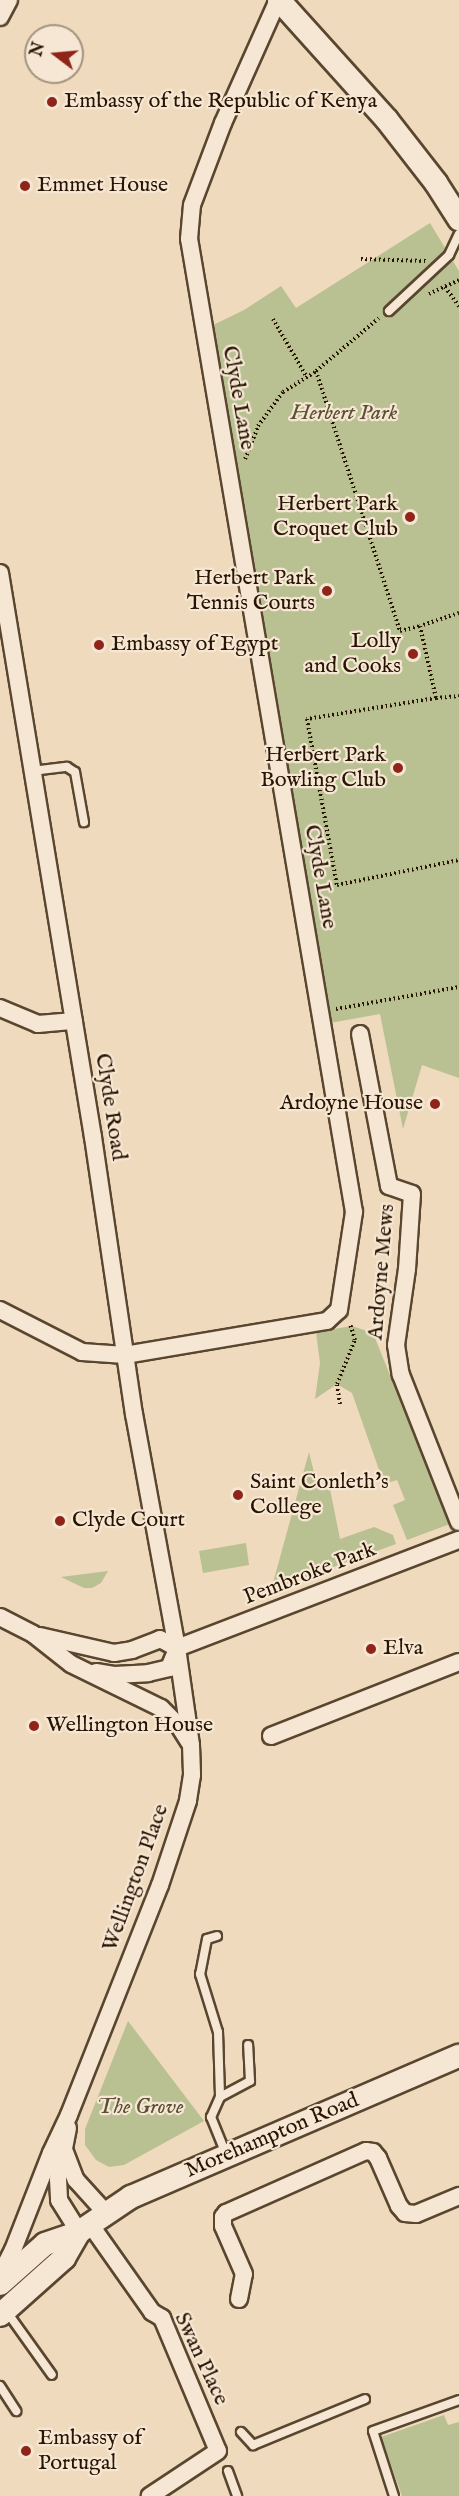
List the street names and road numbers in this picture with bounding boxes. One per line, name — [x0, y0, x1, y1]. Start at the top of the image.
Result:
street label: Clyde Lane — [216, 344, 260, 452]
street label: Clyde Lane — [298, 823, 342, 931]
street label: Clyde Road — [88, 1052, 132, 1162]
street label: Ardoyne Mews — [363, 1203, 401, 1341]
street label: Pembroke Park — [240, 1537, 380, 1611]
street label: Wellington Place — [97, 1801, 175, 1955]
street label: Morehampton Road — [181, 2087, 363, 2185]
street label: Swan Place — [168, 2308, 234, 2410]

